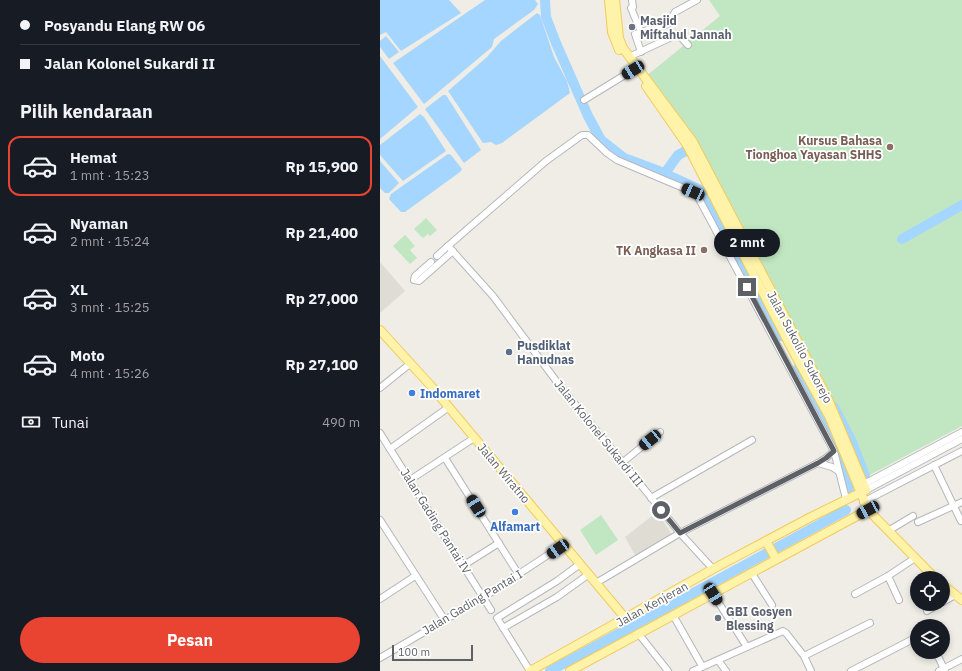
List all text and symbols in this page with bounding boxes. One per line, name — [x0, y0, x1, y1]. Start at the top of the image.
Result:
place label: Masjid Miftahul Jannah — [640, 13, 732, 42]
text: Posyandu Elang RW 06 — [44, 16, 205, 35]
marker: Masjid Miftahul Jannah — [627, 22, 637, 32]
text: Jalan Kolonel Sukardi II — [44, 54, 215, 73]
car — [620, 59, 646, 81]
text: Pilih kendaraan — [20, 100, 153, 123]
place label: Kursus Bahasa Tionghoa Yayasan SHHS — [745, 133, 882, 162]
marker: Kursus Bahasa Tionghoa Yayasan SHHS — [885, 142, 895, 152]
icon: car — [22, 148, 58, 184]
text: Hemat — [70, 148, 117, 167]
text: Rp 15,900 — [286, 157, 358, 176]
text: 1 mnt · 15:23 — [70, 167, 150, 184]
car — [680, 182, 706, 202]
icon: car — [22, 214, 58, 250]
text: Nyaman — [70, 214, 128, 233]
text: Rp 21,400 — [286, 223, 358, 242]
callout: 2 mnt — [714, 229, 780, 257]
text: 2 mnt · 15:24 — [70, 233, 150, 250]
text: 2 mnt — [729, 234, 765, 251]
place label: TK Angkasa II — [616, 243, 696, 258]
marker: TK Angkasa II — [699, 245, 709, 255]
route end — [738, 278, 756, 296]
icon: car — [22, 280, 58, 316]
text: XL — [70, 280, 88, 299]
street label: Jalan Sukolilo Sukorejo — [764, 288, 836, 406]
text: Rp 27,000 — [286, 289, 358, 308]
text: 3 mnt · 15:25 — [70, 299, 150, 316]
place label: Pusdiklat Hanudnas — [517, 338, 574, 367]
icon: car — [22, 346, 58, 382]
text: Moto — [70, 346, 105, 365]
marker: Pusdiklat Hanudnas — [504, 347, 514, 357]
text: Rp 27,100 — [286, 355, 358, 374]
text: 4 mnt · 15:26 — [70, 365, 150, 382]
street label: Jalan Kolonel Sukardi III — [551, 376, 647, 490]
place label: Indomaret — [420, 386, 480, 401]
marker: Indomaret — [407, 388, 417, 398]
icon: cash — [20, 411, 42, 433]
text: Tunai — [52, 413, 89, 432]
text: 490 m — [322, 414, 360, 431]
car — [637, 428, 663, 452]
street label: Jalan Wiratno — [474, 440, 534, 506]
street label: Jalan Gading Pantai IV — [397, 466, 475, 577]
car — [465, 493, 487, 519]
car — [855, 499, 881, 521]
route start — [652, 501, 670, 519]
marker: Alfamart — [510, 507, 520, 517]
place label: Alfamart — [490, 519, 540, 534]
car — [545, 537, 571, 561]
street label: Jalan Gading Pantai I — [419, 566, 525, 638]
map controls — [910, 571, 950, 659]
button: locate — [910, 571, 950, 611]
street label: Jalan Kenjeran — [613, 578, 691, 630]
car — [701, 581, 725, 607]
place label: GBI Gosyen Blessing — [726, 604, 792, 633]
marker: GBI Gosyen Blessing — [713, 613, 723, 623]
button: Pesan — [20, 617, 360, 663]
button: layers — [910, 619, 950, 659]
scale bar — [392, 643, 473, 662]
text: 100 m — [398, 645, 430, 659]

